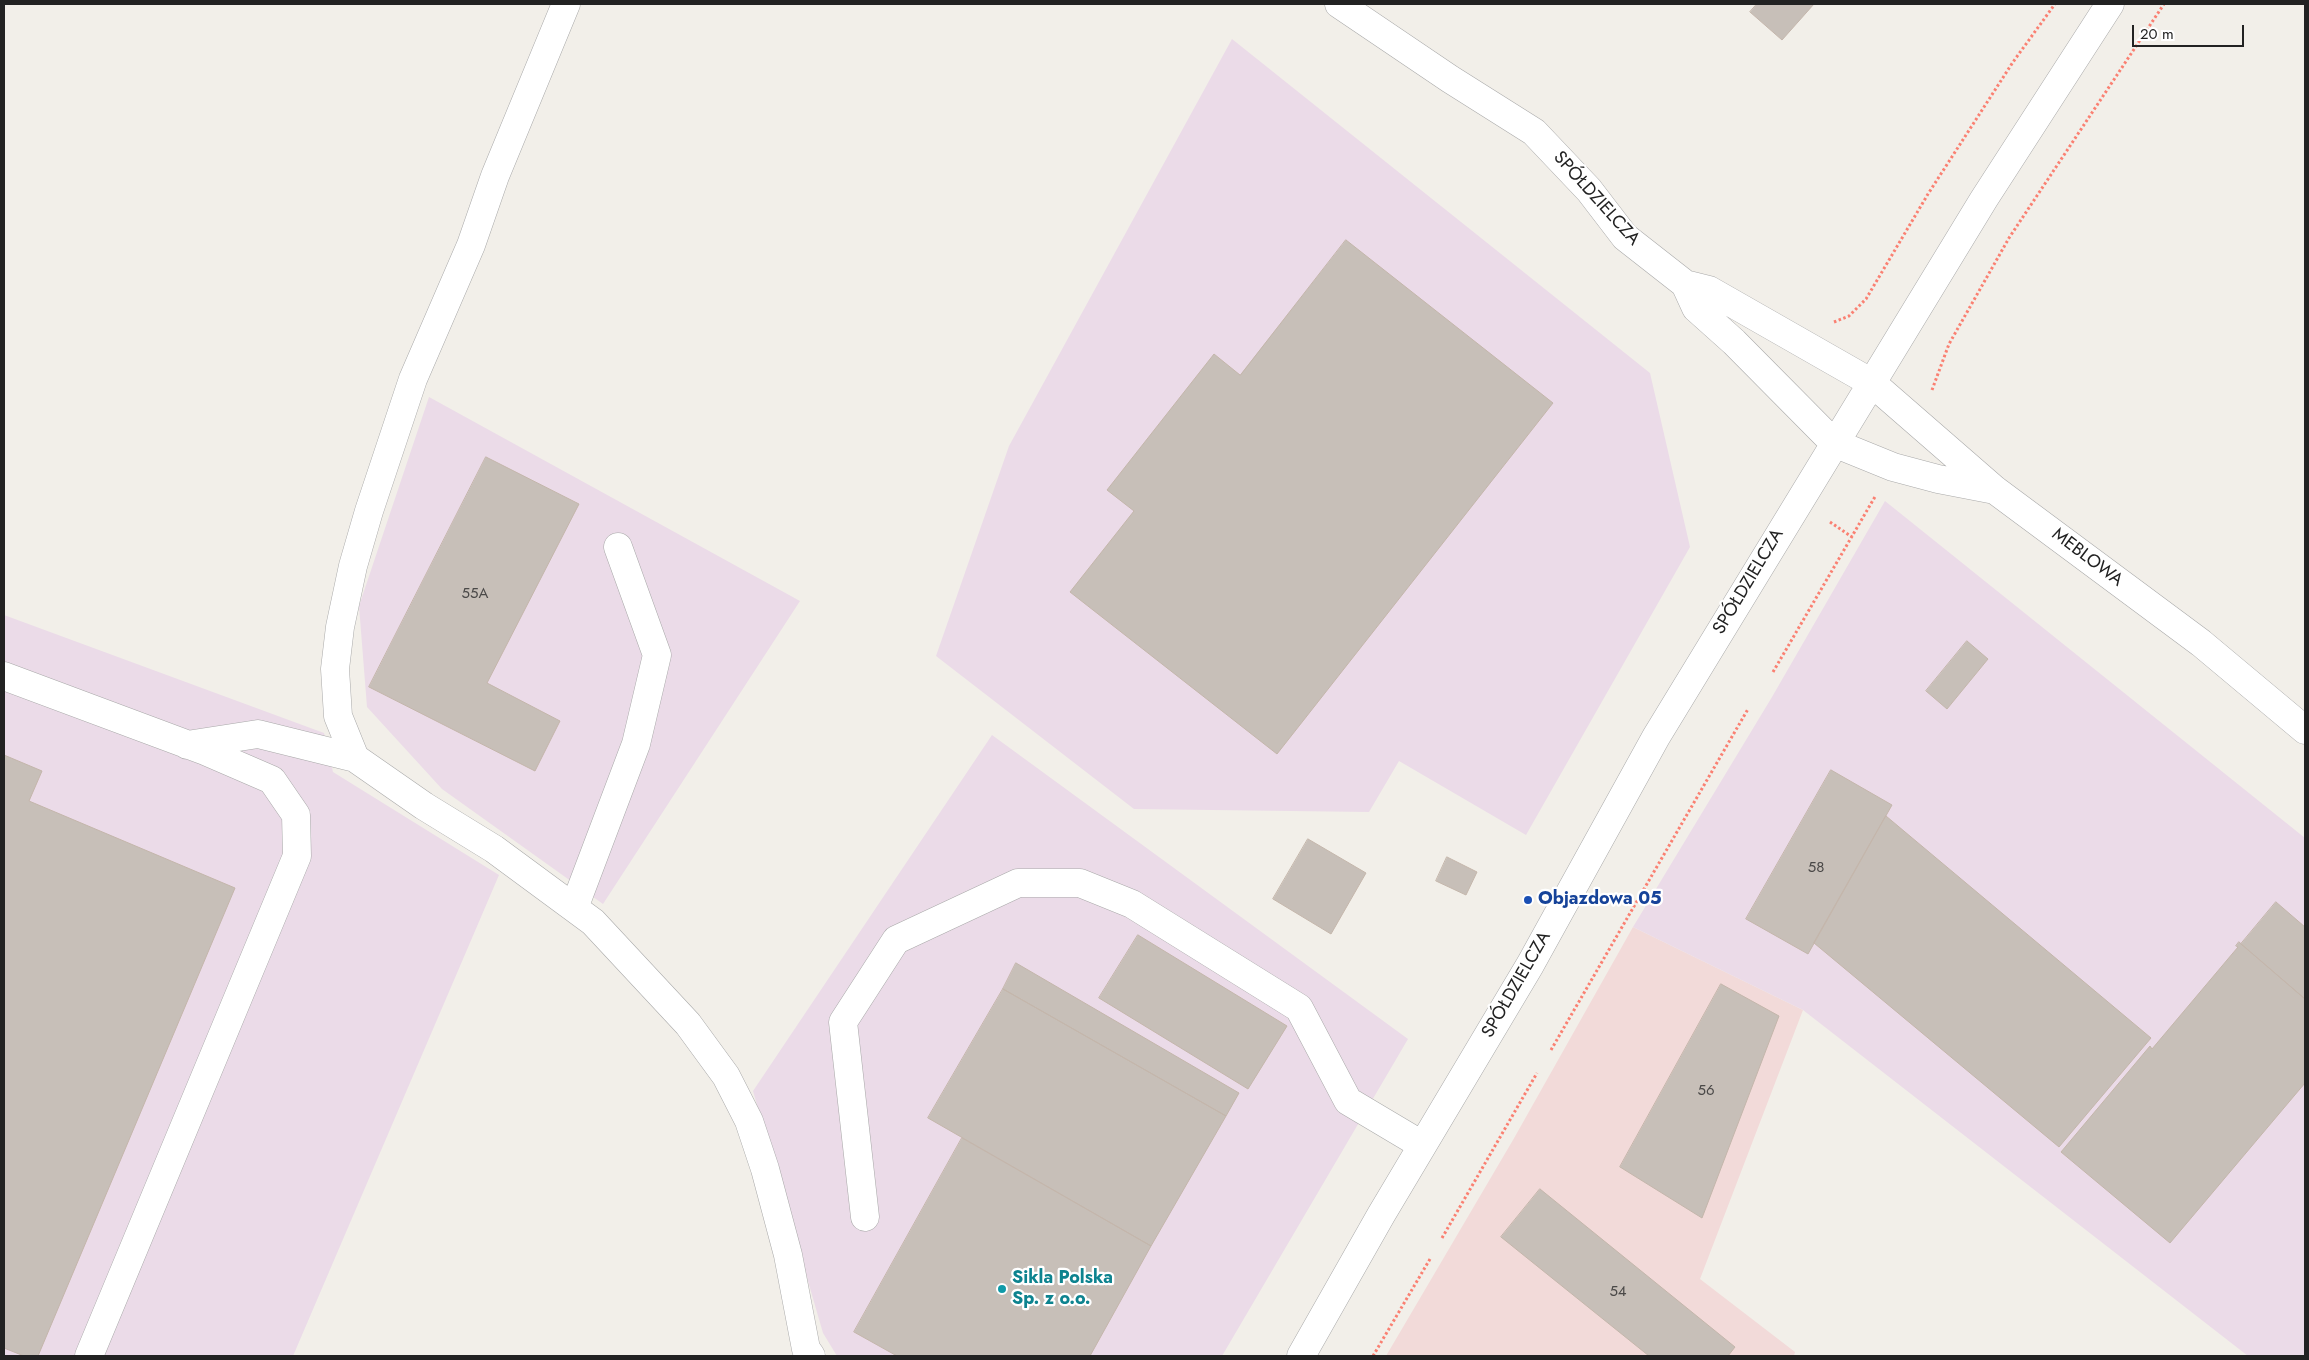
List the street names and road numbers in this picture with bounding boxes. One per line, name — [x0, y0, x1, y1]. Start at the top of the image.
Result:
street label: SPÓŁDZIELCZA — [1548, 147, 1644, 251]
street label: MEBLOWA — [2047, 524, 2127, 592]
street label: SPÓŁDZIELCZA — [1709, 525, 1789, 639]
street label: SPÓŁDZIELCZA — [1478, 928, 1556, 1042]

